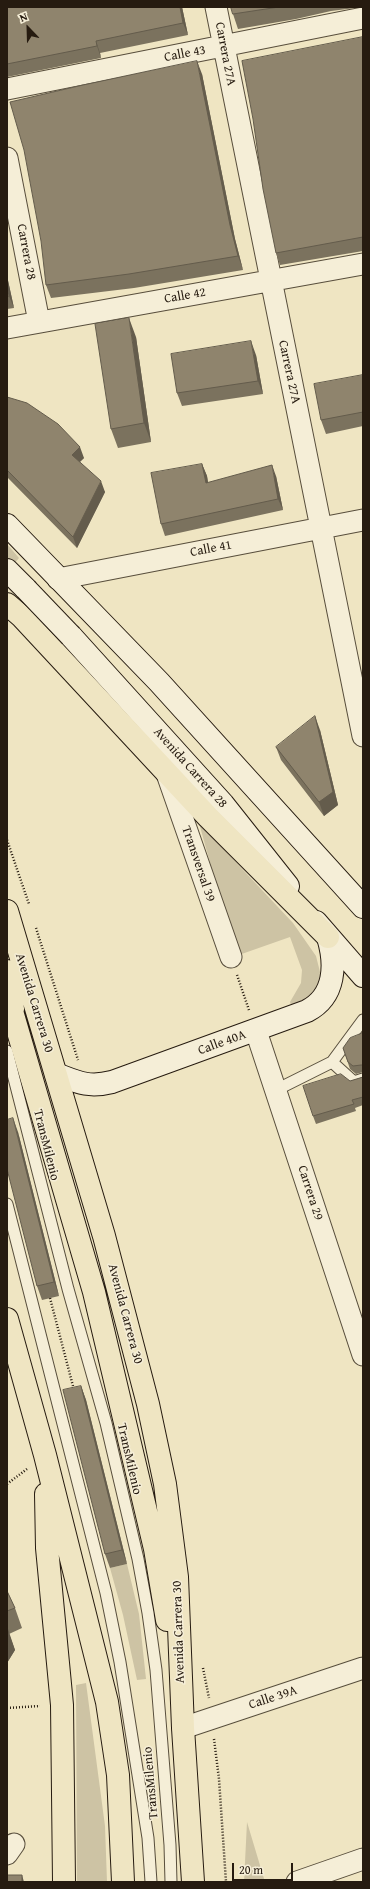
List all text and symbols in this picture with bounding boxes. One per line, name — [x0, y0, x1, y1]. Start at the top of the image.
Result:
north arrow — [8, 8, 48, 48]
text: N — [17, 8, 30, 26]
street label: Carrera 27A — [211, 21, 239, 87]
street label: Calle 43 — [163, 42, 207, 66]
street label: Carrera 28 — [13, 223, 39, 281]
street label: Calle 42 — [163, 285, 207, 307]
street label: Carrera 27A — [275, 339, 303, 405]
street label: Calle 41 — [189, 537, 233, 561]
street label: Avenida Carrera 28 — [150, 725, 230, 811]
street label: Transversal 39 — [178, 824, 218, 904]
street label: Avenida Carrera 30 — [11, 951, 57, 1055]
street label: Calle 40A — [196, 1027, 248, 1059]
street label: TransMilenio — [30, 1108, 62, 1182]
street label: Carrera 29 — [294, 1164, 326, 1222]
street label: Avenida Carrera 30 — [104, 1262, 146, 1366]
street label: TransMilenio — [113, 1422, 145, 1496]
street label: Avenida Carrera 30 — [169, 1580, 189, 1684]
street label: Calle 39A — [247, 1683, 299, 1713]
street label: TransMilenio — [140, 1746, 162, 1820]
scale bar — [234, 1855, 295, 1881]
text: 20 m — [239, 1861, 263, 1878]

